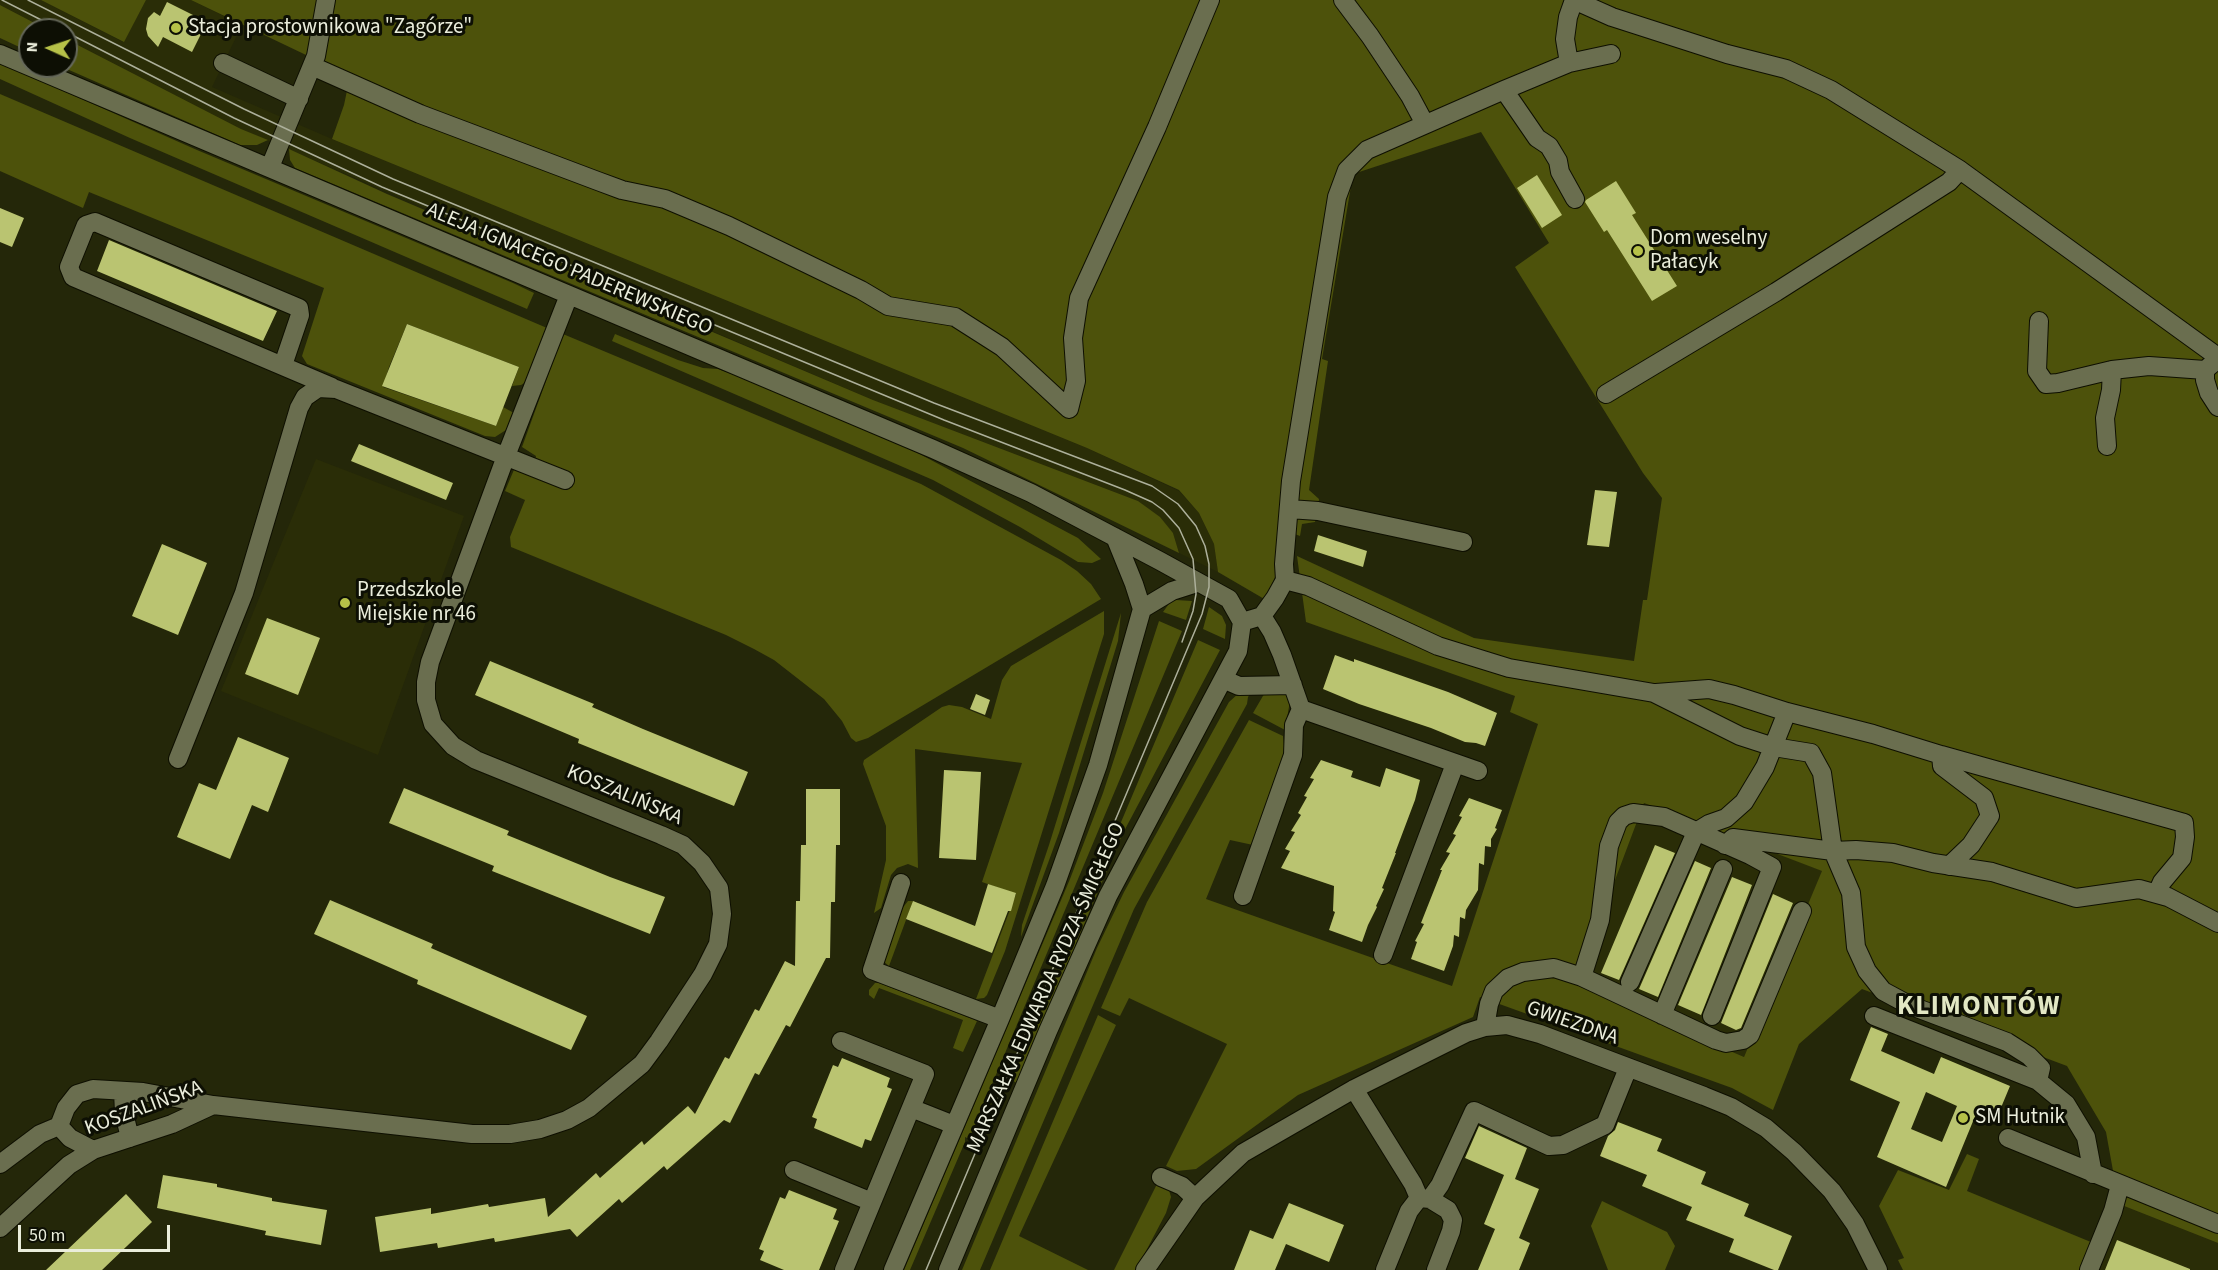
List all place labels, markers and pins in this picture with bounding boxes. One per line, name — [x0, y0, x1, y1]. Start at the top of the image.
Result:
place label: Stacja prostownikowa "Zagórze" — [188, 15, 472, 41]
marker: Stacja prostownikowa "Zagórze" — [169, 21, 183, 35]
place label: Dom weselny Pałacyk — [1650, 226, 1767, 276]
marker: Dom weselny Pałacyk — [1631, 244, 1645, 258]
place label: Przedszkole Miejskie nr 46 — [357, 578, 476, 628]
marker: Przedszkole Miejskie nr 46 — [338, 596, 352, 610]
place label: SM Hutnik — [1975, 1105, 2065, 1131]
marker: SM Hutnik — [1956, 1111, 1970, 1125]

